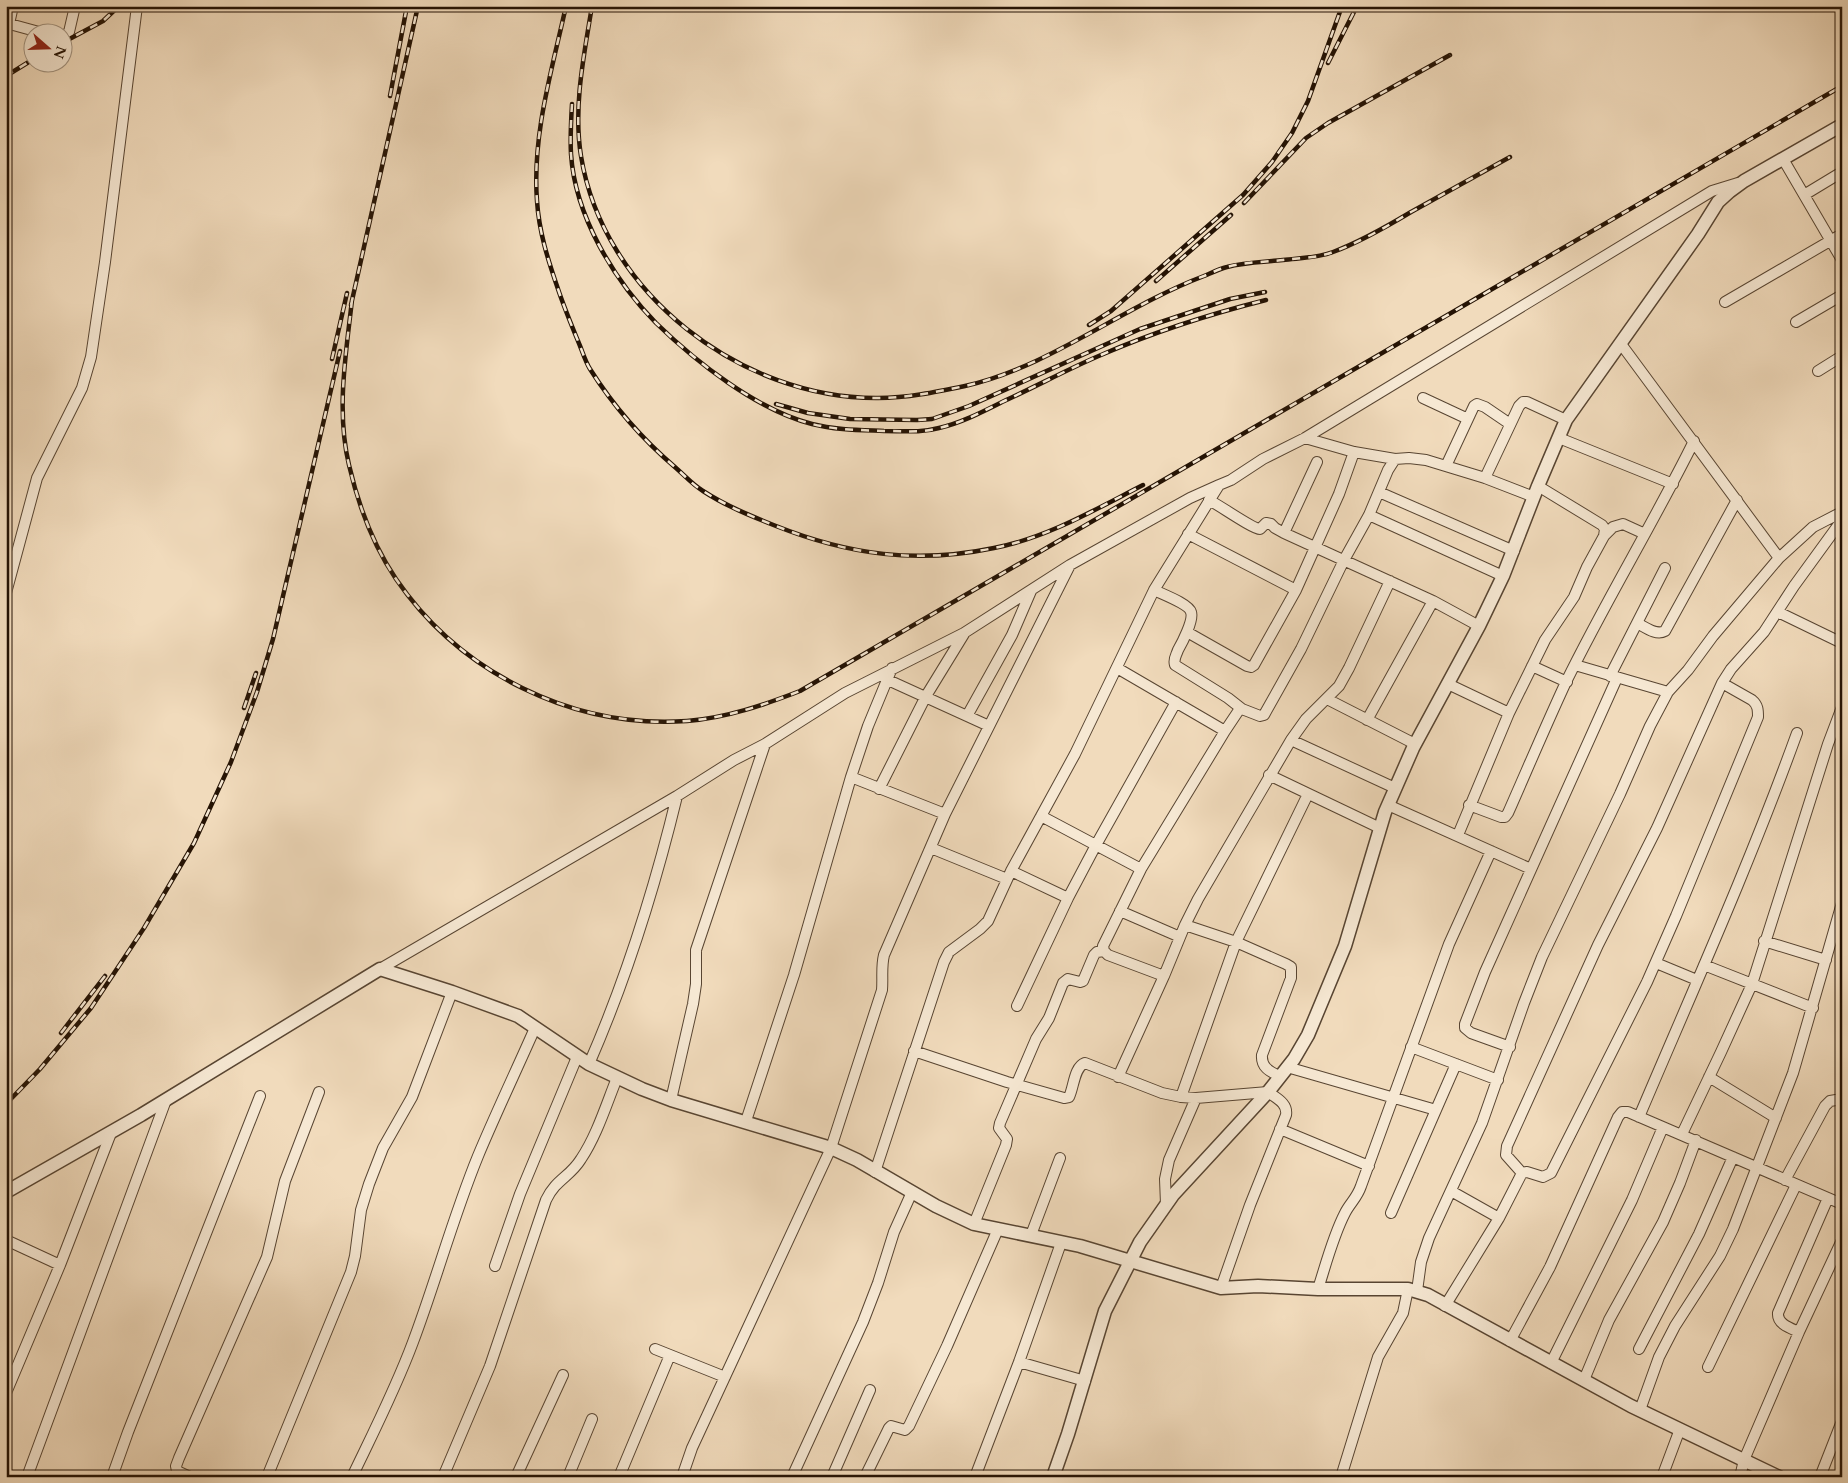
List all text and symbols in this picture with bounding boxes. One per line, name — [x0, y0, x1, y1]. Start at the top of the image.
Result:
north arrow — [22, 22, 72, 72]
text: N — [49, 43, 71, 61]

